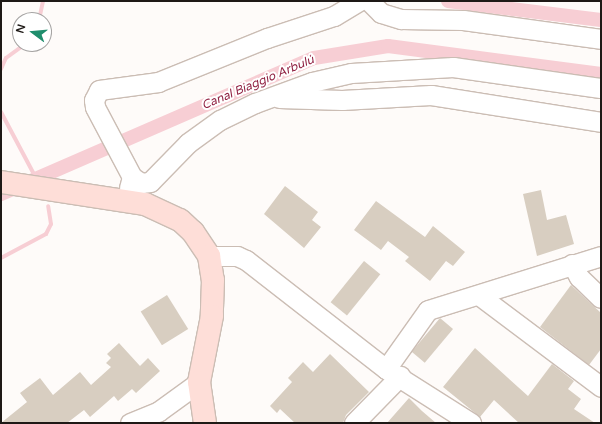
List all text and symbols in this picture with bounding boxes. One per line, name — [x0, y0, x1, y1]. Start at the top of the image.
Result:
north arrow — [12, 12, 52, 52]
text: N — [13, 23, 28, 35]
water label: Canal Biaggio Arbulú — [200, 53, 316, 113]

